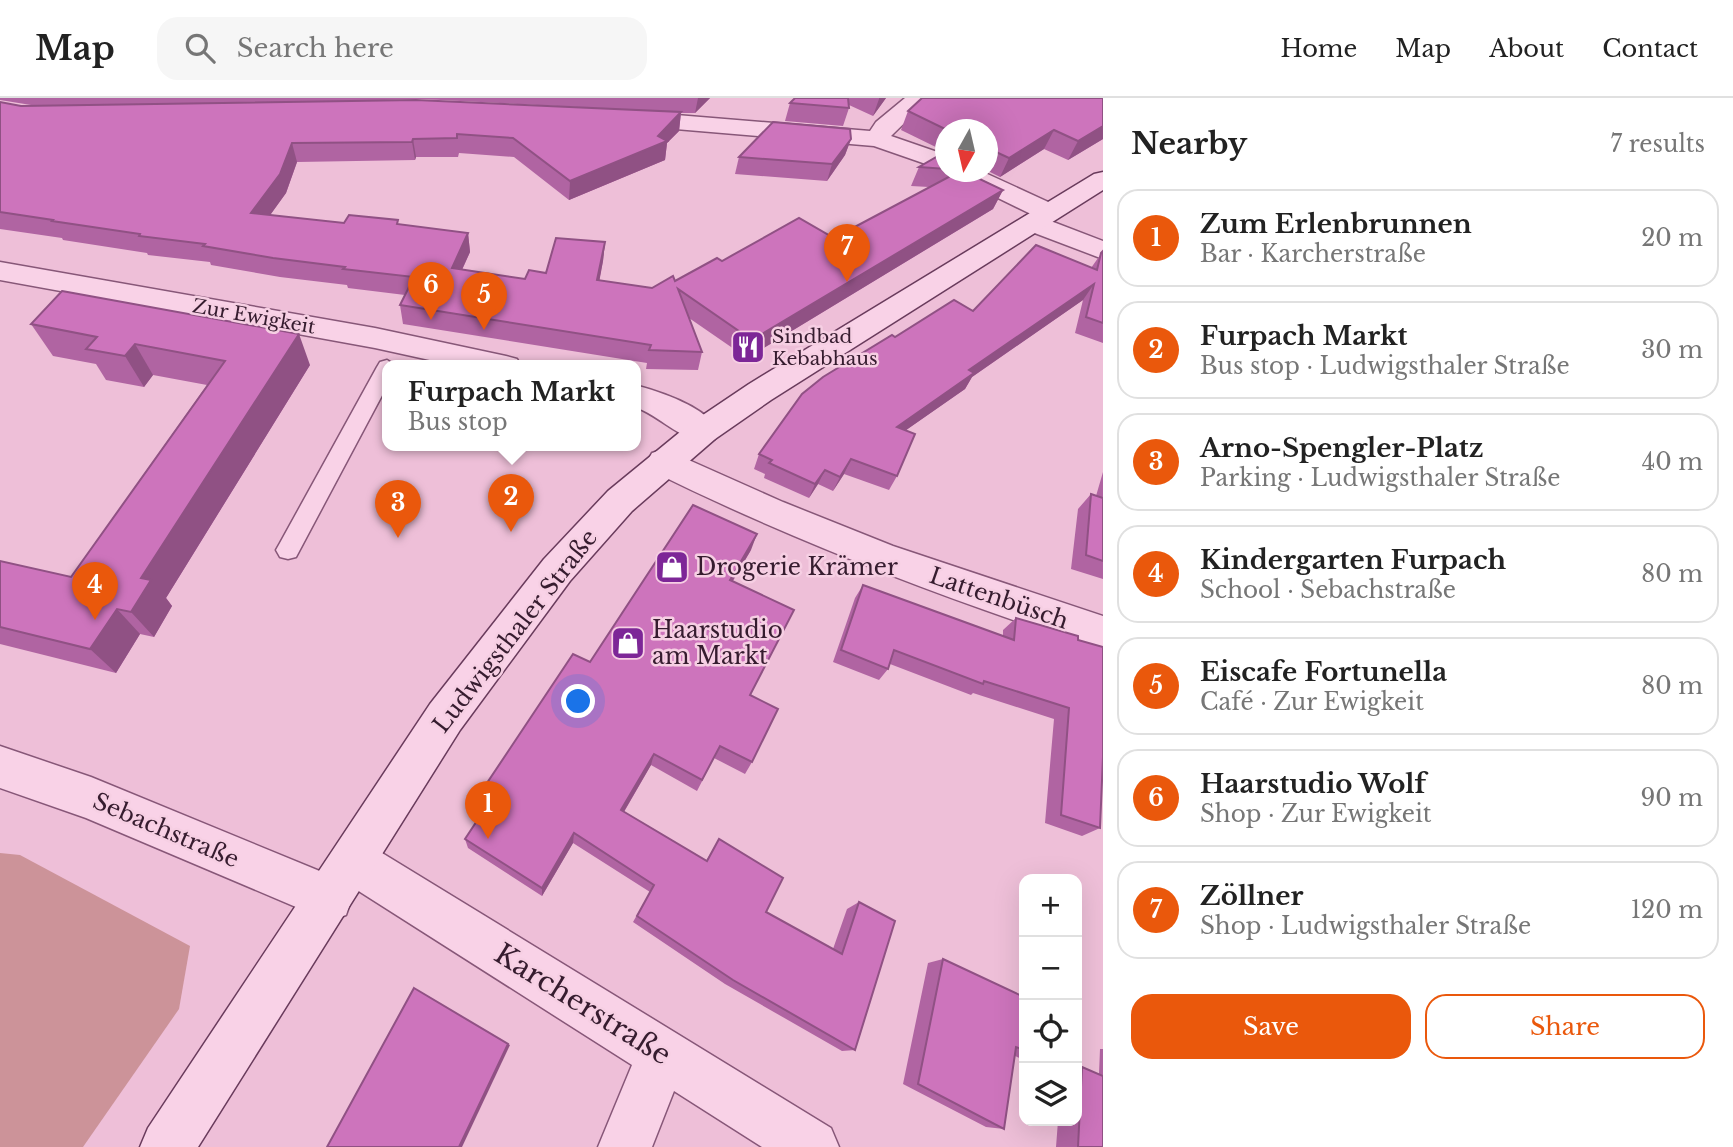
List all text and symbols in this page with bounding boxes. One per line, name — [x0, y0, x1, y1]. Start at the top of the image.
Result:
search box — [157, 17, 647, 80]
text: Map — [35, 28, 115, 69]
icon: search — [181, 29, 219, 67]
text: Search here — [237, 32, 394, 64]
text: Home — [1281, 34, 1357, 63]
text: Map — [1395, 34, 1451, 63]
text: About — [1489, 34, 1564, 63]
text: Contact — [1602, 34, 1698, 63]
north arrow — [935, 119, 998, 182]
text: Nearby — [1131, 125, 1247, 162]
text: 7 results — [1610, 130, 1705, 158]
text: Zum Erlenbrunnen — [1200, 208, 1472, 240]
pin: 7 — [824, 224, 870, 282]
text: 1 — [1151, 224, 1161, 252]
text: 20 m — [1641, 224, 1703, 252]
text: Bar · Karcherstraße — [1200, 240, 1426, 268]
pin: 6 — [408, 262, 454, 320]
pin: 5 — [461, 272, 507, 330]
street label: Zur Ewigkeit — [191, 294, 318, 339]
text: Furpach Markt — [1200, 320, 1407, 352]
place label: Sindbad Kebabhaus — [772, 325, 878, 370]
restaurant icon: Sindbad Kebabhaus — [729, 328, 767, 366]
text: 2 — [1149, 336, 1163, 364]
text: 30 m — [1641, 336, 1703, 364]
text: Bus stop · Ludwigsthaler Straße — [1200, 352, 1570, 380]
popup — [382, 360, 641, 451]
text: Furpach Markt — [408, 376, 615, 408]
text: Bus stop — [408, 408, 508, 436]
text: Arno-Spengler-Platz — [1200, 432, 1484, 464]
text: 3 — [1149, 448, 1163, 476]
text: 40 m — [1642, 448, 1703, 476]
text: Parking · Ludwigsthaler Straße — [1200, 464, 1560, 492]
pin: 2 — [488, 474, 534, 532]
pin: 3 — [375, 480, 421, 538]
street label: Ludwigsthaler Straße — [427, 524, 603, 738]
text: Kindergarten Furpach — [1200, 544, 1506, 576]
shop icon: Drogerie Krämer — [653, 548, 691, 586]
place label: Drogerie Krämer — [696, 553, 898, 581]
text: 4 — [1148, 560, 1164, 588]
text: 80 m — [1641, 560, 1703, 588]
street label: Lattenbüsch — [926, 561, 1072, 635]
pin: 4 — [72, 562, 118, 620]
text: School · Sebachstraße — [1200, 576, 1456, 604]
place label: Haarstudio am Markt — [652, 616, 783, 670]
shop icon: Haarstudio am Markt — [609, 624, 647, 662]
text: Eiscafe Fortunella — [1200, 656, 1447, 688]
text: 5 — [1149, 672, 1163, 700]
text: 80 m — [1641, 672, 1703, 700]
your location — [561, 684, 595, 718]
text: Café · Zur Ewigkeit — [1200, 688, 1424, 716]
text: Haarstudio Wolf — [1200, 768, 1426, 800]
pin: 1 — [465, 781, 511, 839]
text: 6 — [1148, 784, 1164, 812]
text: 90 m — [1641, 784, 1703, 812]
street label: Sebachstraße — [89, 787, 243, 873]
text: Shop · Zur Ewigkeit — [1200, 800, 1432, 828]
map controls — [1019, 874, 1082, 1126]
button: + — [1019, 874, 1082, 937]
text: Zöllner — [1200, 880, 1303, 912]
text: 7 — [1150, 896, 1162, 924]
text: 120 m — [1631, 896, 1703, 924]
text: Shop · Ludwigsthaler Straße — [1200, 912, 1531, 940]
street label: Karcherstraße — [488, 936, 677, 1073]
button: − — [1019, 937, 1082, 1000]
button: Save — [1131, 994, 1411, 1059]
button: Share — [1425, 994, 1705, 1059]
button: locate — [1019, 1000, 1082, 1063]
button: layers — [1019, 1063, 1082, 1126]

